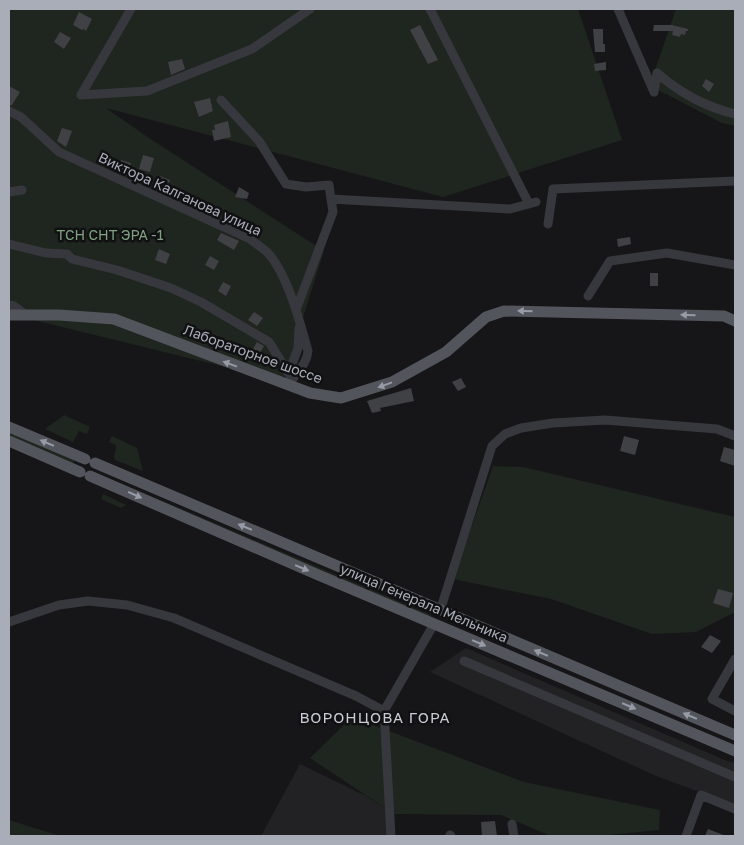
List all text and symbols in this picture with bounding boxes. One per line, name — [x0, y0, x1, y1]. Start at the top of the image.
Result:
street label: Виктора Калганова улица — [96, 148, 265, 239]
park label: ТСН СНТ ЭРА -1 — [57, 226, 164, 243]
one-way arrow — [517, 307, 533, 315]
one-way arrow — [679, 310, 695, 318]
street label: Лабораторное шоссе — [181, 320, 325, 387]
one-way arrow — [222, 360, 237, 368]
one-way arrow — [377, 381, 392, 389]
one-way arrow — [39, 439, 54, 447]
one-way arrow — [128, 492, 142, 500]
one-way arrow — [238, 522, 252, 530]
street label: улица Генерала Мельника — [338, 560, 510, 646]
one-way arrow — [295, 565, 309, 573]
one-way arrow — [472, 639, 486, 647]
one-way arrow — [533, 649, 548, 657]
one-way arrow — [622, 702, 637, 710]
district label: ВОРОНЦОВА ГОРА — [299, 708, 451, 726]
one-way arrow — [683, 712, 697, 720]

